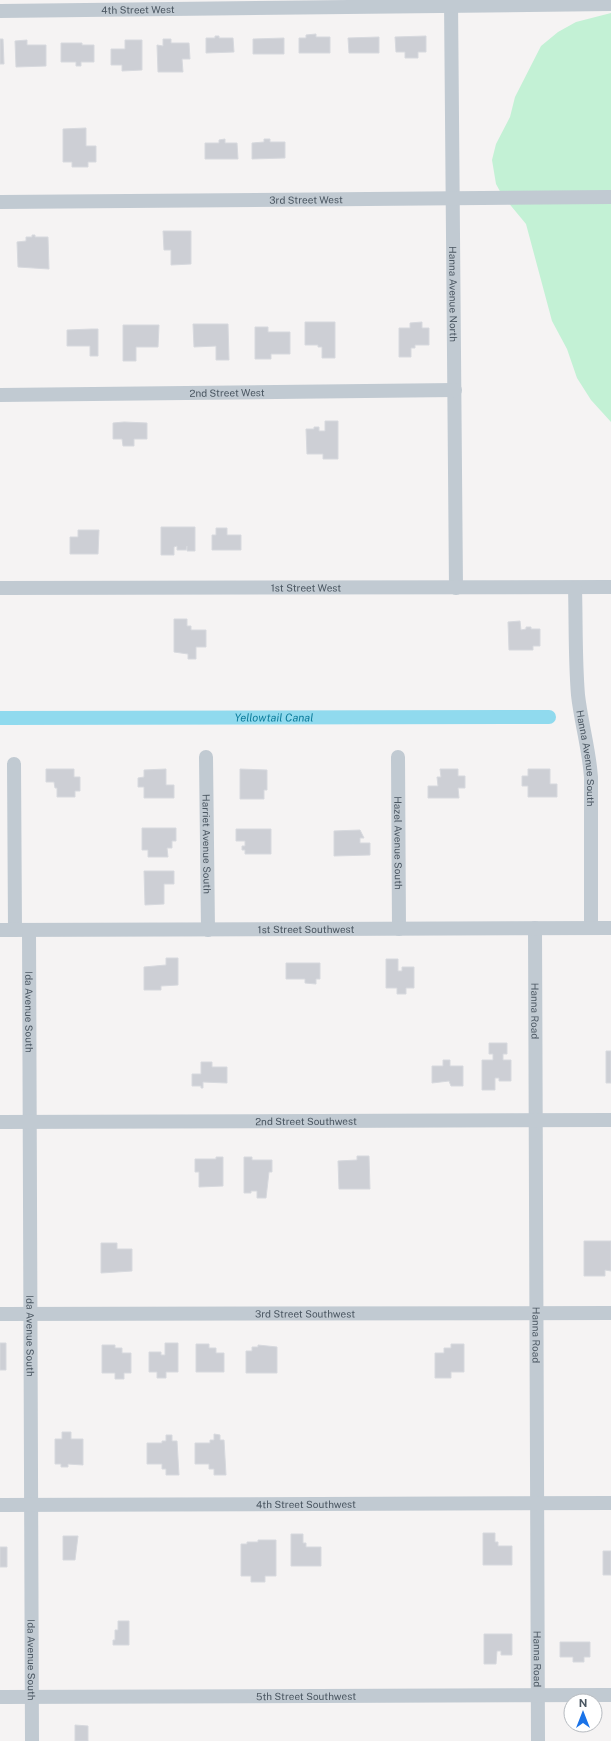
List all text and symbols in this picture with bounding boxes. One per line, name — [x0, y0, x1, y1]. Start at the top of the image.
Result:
street label: 4th Street West — [101, 3, 175, 16]
street label: 3rd Street West — [269, 193, 343, 206]
street label: Hanna Avenue North — [447, 246, 460, 342]
street label: 2nd Street West — [189, 386, 265, 399]
street label: 1st Street West — [271, 581, 341, 594]
street label: Hanna Avenue South — [574, 709, 597, 807]
water label: Yellowtail Canal — [234, 711, 314, 724]
street label: Harriet Avenue South — [200, 794, 214, 894]
street label: Hazel Avenue South — [392, 796, 405, 890]
street label: 1st Street Southwest — [258, 923, 355, 935]
street label: Ida Avenue South — [23, 971, 35, 1053]
street label: Hanna Road — [529, 983, 541, 1039]
street label: 2nd Street Southwest — [255, 1115, 357, 1127]
street label: Ida Avenue South — [24, 1295, 37, 1377]
street label: 3rd Street Southwest — [255, 1307, 355, 1320]
street label: Hanna Road — [530, 1307, 543, 1363]
street label: 4th Street Southwest — [256, 1498, 356, 1510]
street label: Ida Avenue South — [26, 1619, 38, 1701]
street label: Hanna Road — [532, 1631, 544, 1687]
street label: 5th Street Southwest — [256, 1690, 356, 1702]
north arrow — [563, 1693, 603, 1733]
text: N — [579, 1697, 587, 1709]

